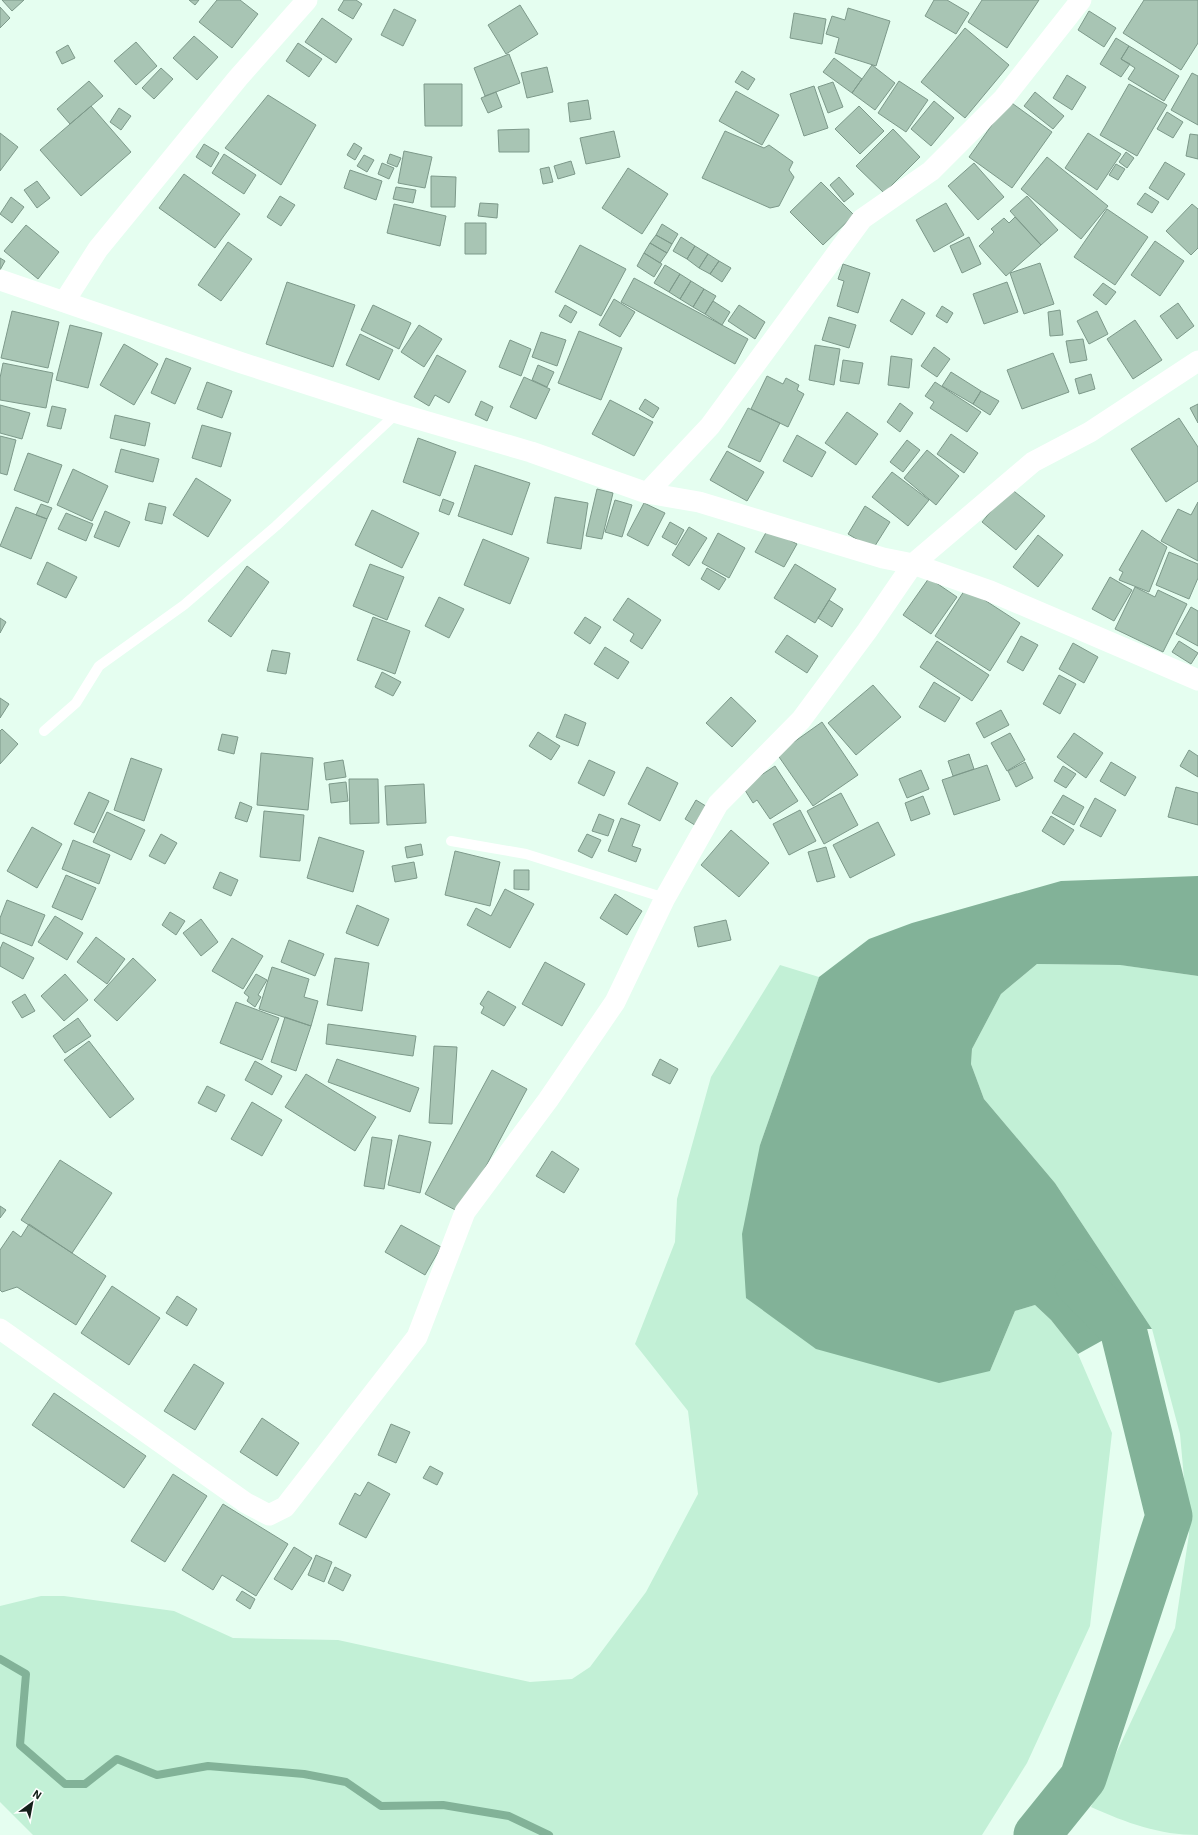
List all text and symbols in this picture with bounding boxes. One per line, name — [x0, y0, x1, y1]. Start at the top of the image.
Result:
north arrow — [12, 1783, 52, 1823]
text: N — [30, 1786, 44, 1803]

